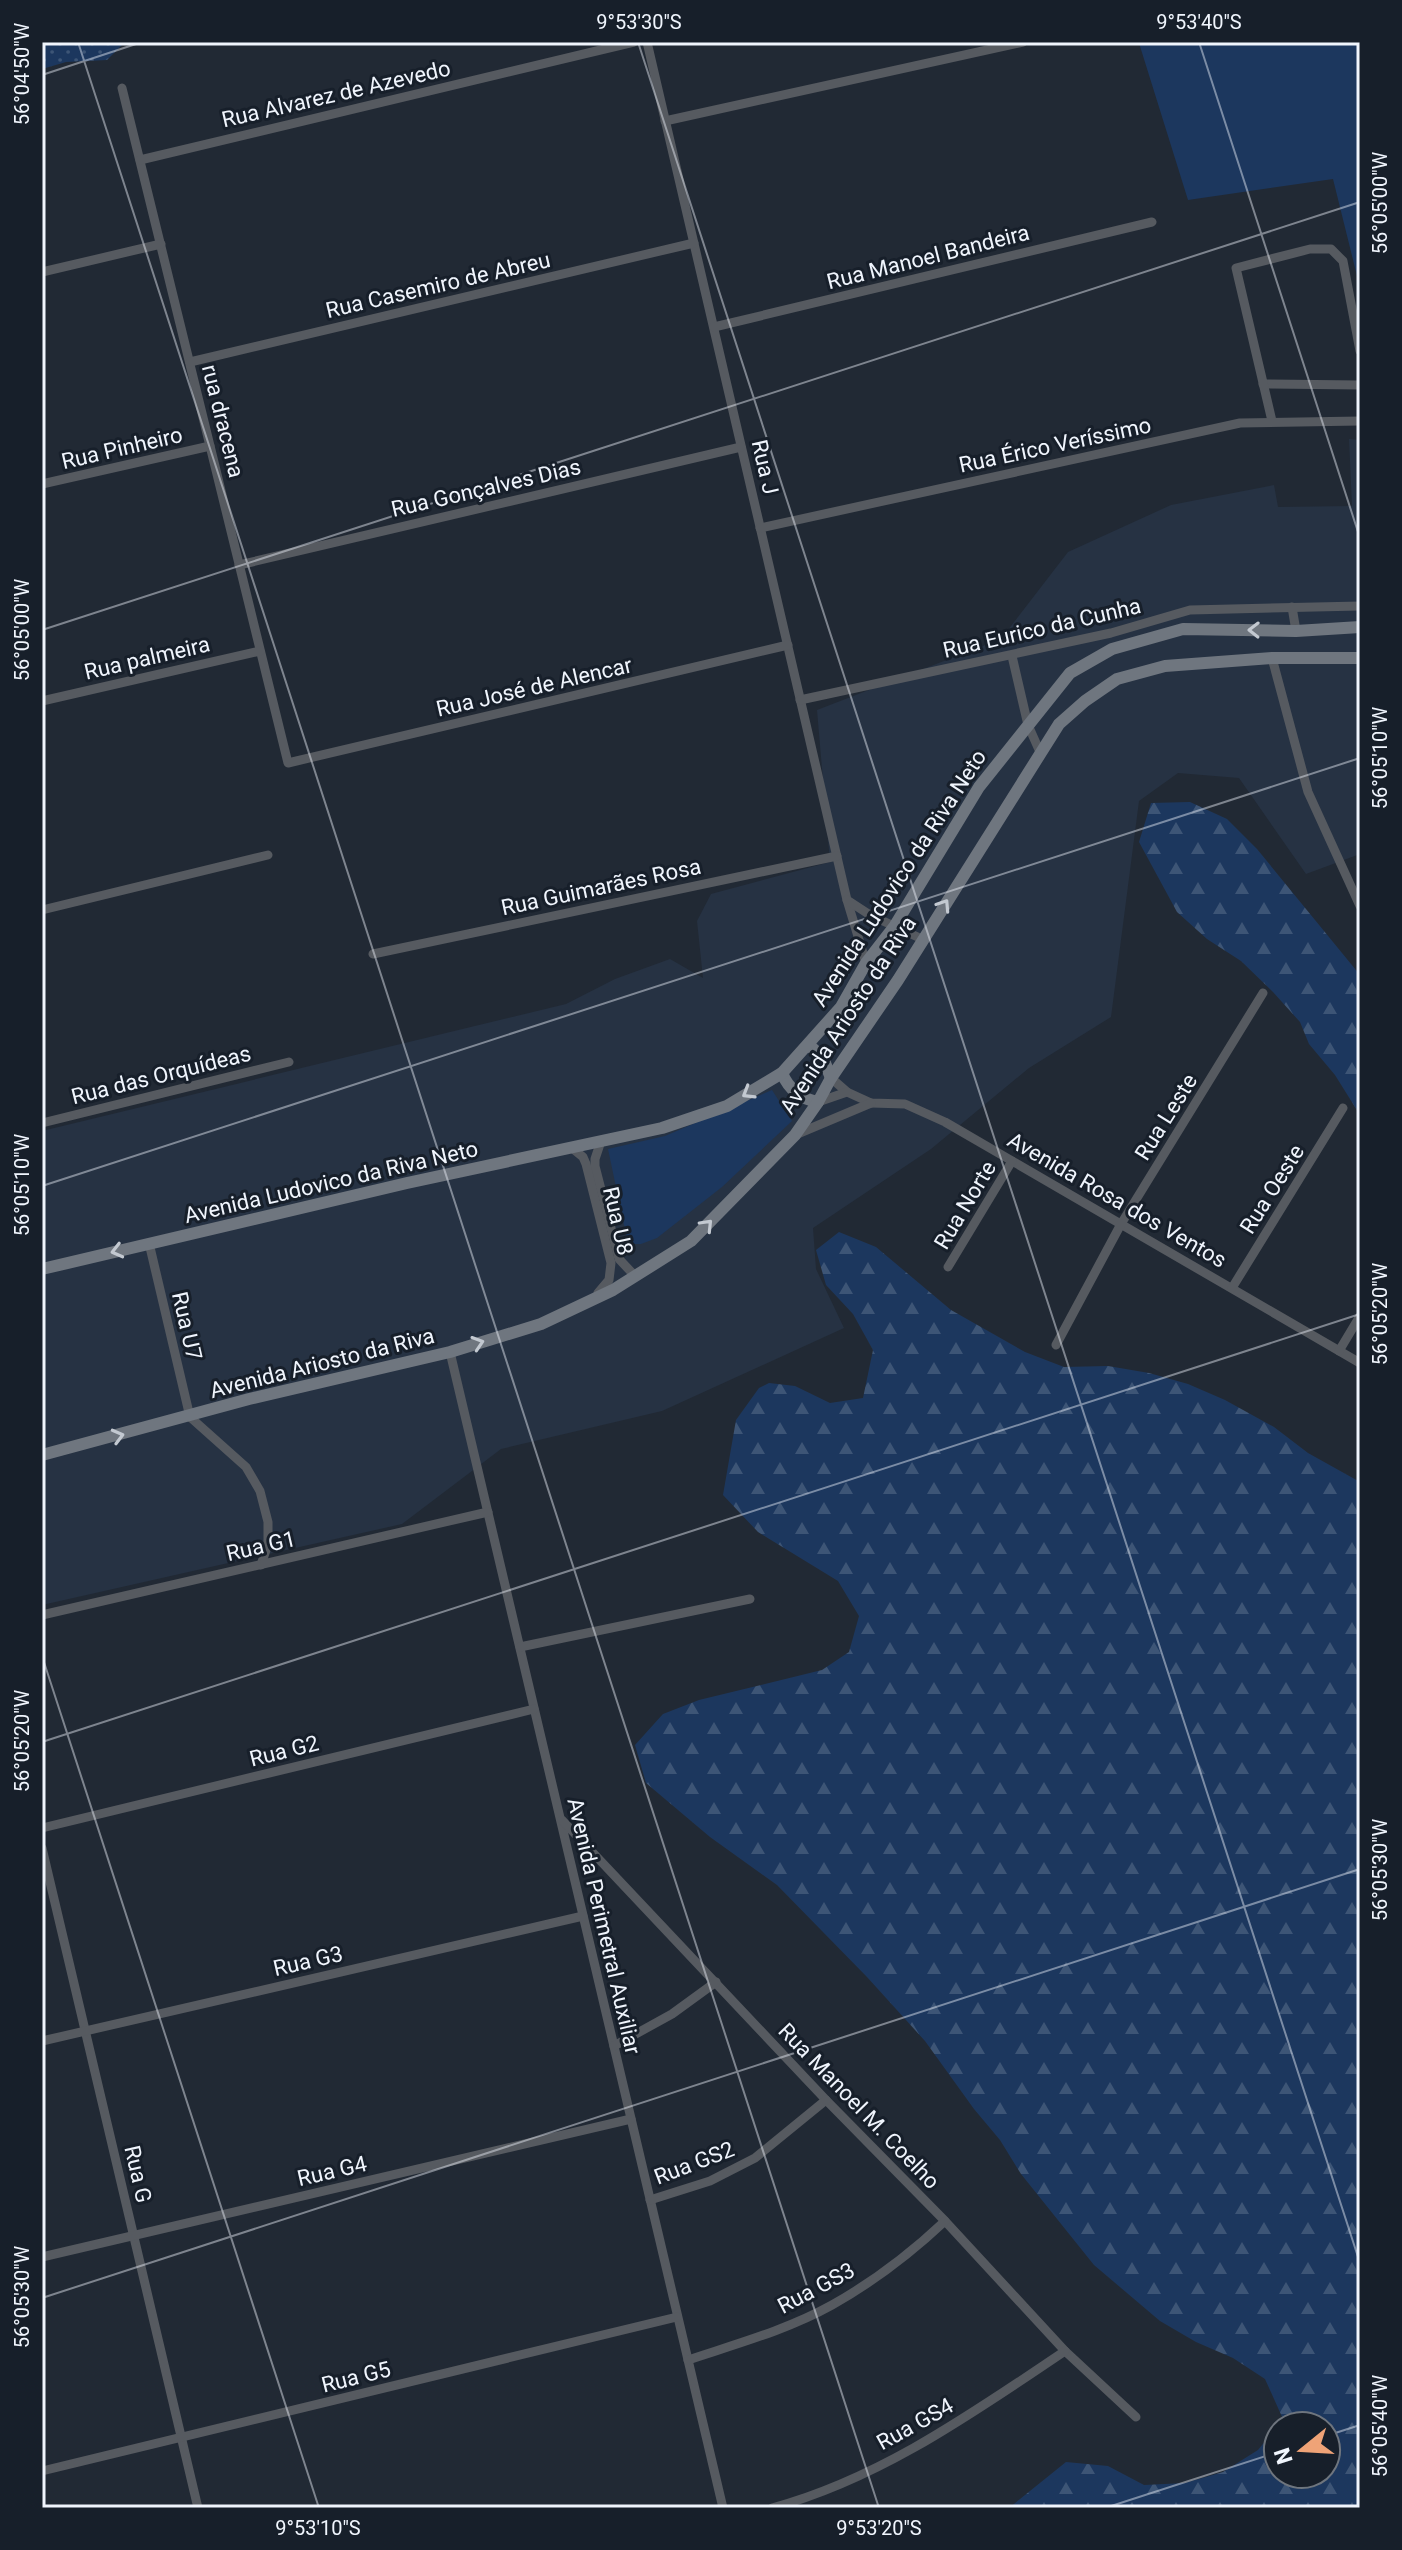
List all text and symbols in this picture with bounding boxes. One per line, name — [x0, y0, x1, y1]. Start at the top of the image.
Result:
text: 9°53'30"S — [596, 10, 682, 34]
text: 9°53'40"S — [1156, 10, 1242, 34]
text: 56°04'50"W — [10, 22, 34, 125]
street label: Rua Alvarez de Azevedo — [219, 56, 453, 132]
text: 56°05'00"W — [1368, 151, 1392, 254]
street label: Rua Manoel Bandeira — [824, 220, 1032, 294]
street label: Rua Casemiro de Abreu — [323, 247, 553, 323]
street label: rua dracena — [197, 362, 249, 480]
street label: Rua Érico Veríssimo — [957, 412, 1153, 478]
street label: Rua Pinheiro — [59, 422, 185, 474]
street label: Rua J — [747, 437, 783, 497]
street label: Rua Gonçalves Dias — [389, 454, 583, 522]
text: 56°05'00"W — [10, 578, 34, 681]
street label: Rua Eurico da Cunha — [941, 593, 1143, 663]
one-way arrow — [1247, 621, 1260, 639]
street label: Rua palmeira — [82, 631, 212, 685]
street label: Rua José de Alencar — [434, 652, 635, 722]
text: 56°05'10"W — [1368, 706, 1392, 809]
street label: Avenida Ludovico da Riva Neto — [807, 745, 991, 1011]
street label: Rua Guimarães Rosa — [499, 854, 703, 920]
one-way arrow — [934, 900, 949, 914]
street label: Avenida Ariosto da Riva — [775, 912, 921, 1118]
street label: Rua das Orquídeas — [69, 1041, 253, 1109]
street label: Rua Leste — [1130, 1069, 1202, 1165]
one-way arrow — [742, 1083, 757, 1099]
street label: Avenida Rosa dos Ventos — [1003, 1127, 1231, 1273]
text: 56°05'10"W — [10, 1133, 34, 1236]
street label: Avenida Ludovico da Riva Neto — [182, 1136, 480, 1228]
street label: Rua Oeste — [1235, 1140, 1309, 1238]
street label: Rua Norte — [929, 1156, 1001, 1254]
street label: Rua U8 — [598, 1184, 638, 1258]
one-way arrow — [697, 1220, 712, 1234]
one-way arrow — [111, 1242, 124, 1259]
text: 56°05'20"W — [1368, 1262, 1392, 1365]
street label: Rua U7 — [167, 1289, 207, 1363]
street label: Avenida Ariosto da Riva — [207, 1323, 437, 1403]
one-way arrow — [470, 1337, 484, 1353]
one-way arrow — [110, 1428, 124, 1445]
street label: Rua G1 — [224, 1526, 298, 1566]
text: 56°05'20"W — [10, 1689, 34, 1792]
street label: Rua G2 — [247, 1730, 321, 1772]
street label: Avenida Perimetral Auxiliar — [562, 1795, 646, 2057]
text: 56°05'30"W — [1368, 1818, 1392, 1921]
street label: Rua G3 — [271, 1941, 345, 1981]
street label: Rua Manoel M. Coelho — [773, 2018, 945, 2194]
street label: Rua GS2 — [651, 2136, 737, 2190]
street label: Rua G — [119, 2143, 157, 2205]
street label: Rua G4 — [295, 2151, 369, 2191]
text: 56°05'30"W — [10, 2245, 34, 2348]
street label: Rua GS3 — [773, 2257, 859, 2319]
street label: Rua G5 — [319, 2356, 393, 2398]
text: 56°05'40"W — [1368, 2374, 1392, 2477]
street label: Rua GS4 — [872, 2393, 958, 2455]
north arrow — [1262, 2410, 1342, 2490]
text: N — [1269, 2445, 1298, 2467]
text: 9°53'10"S — [275, 2516, 361, 2540]
text: 9°53'20"S — [836, 2516, 922, 2540]

